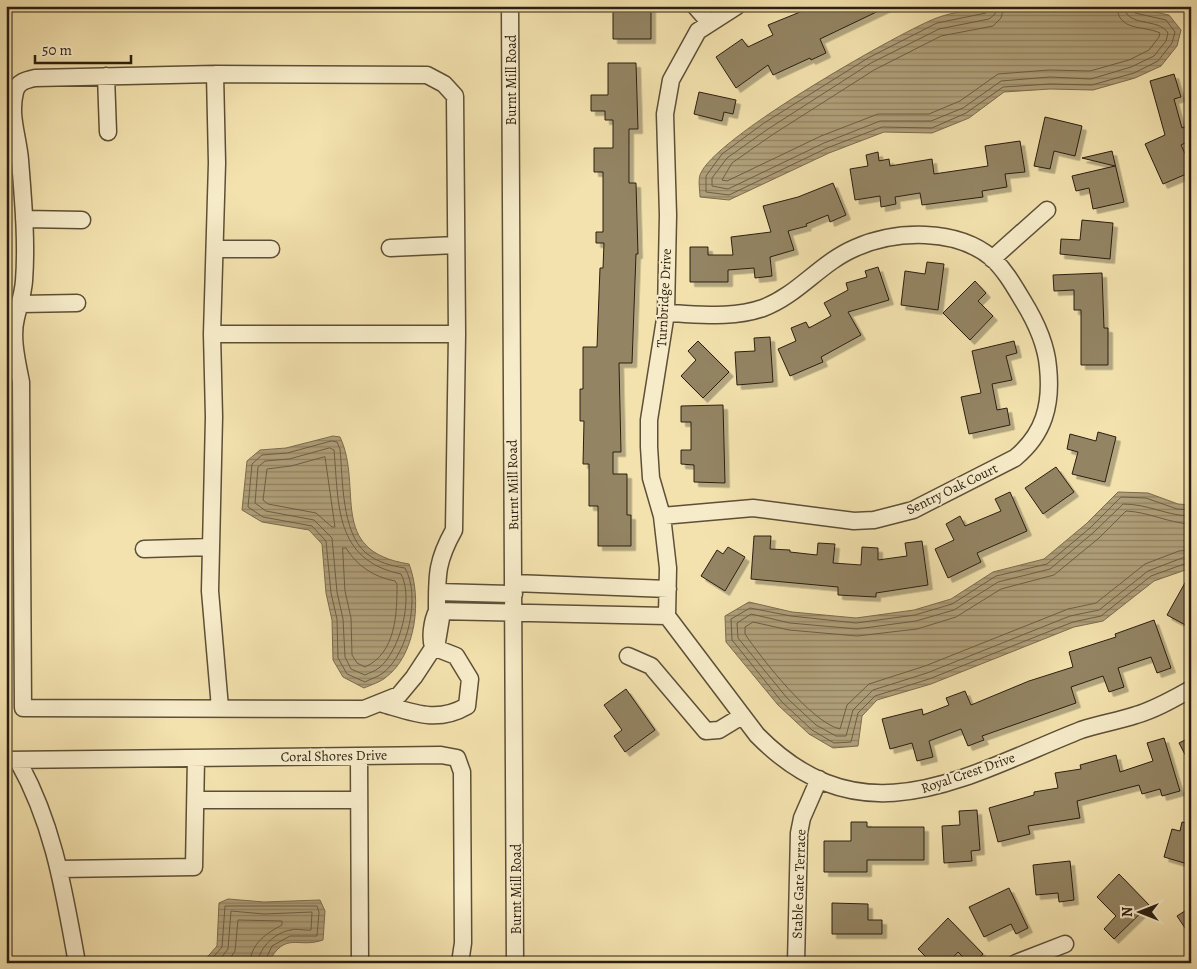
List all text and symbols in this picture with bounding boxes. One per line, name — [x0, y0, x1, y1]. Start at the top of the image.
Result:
scale bar — [35, 32, 131, 64]
street label: Burnt Mill Road — [502, 34, 521, 125]
text: 50 m — [42, 40, 72, 60]
street label: Turnbridge Drive — [652, 248, 676, 348]
street label: Burnt Mill Road — [503, 439, 523, 531]
street label: Sentry Oak Court — [903, 459, 1001, 519]
street label: Coral Shores Drive — [281, 746, 387, 766]
street label: Royal Crest Drive — [919, 748, 1017, 798]
street label: Stable Gate Terrace — [788, 829, 810, 939]
street label: Burnt Mill Road — [507, 843, 526, 934]
north arrow — [1114, 886, 1164, 936]
text: N — [1118, 907, 1137, 917]

